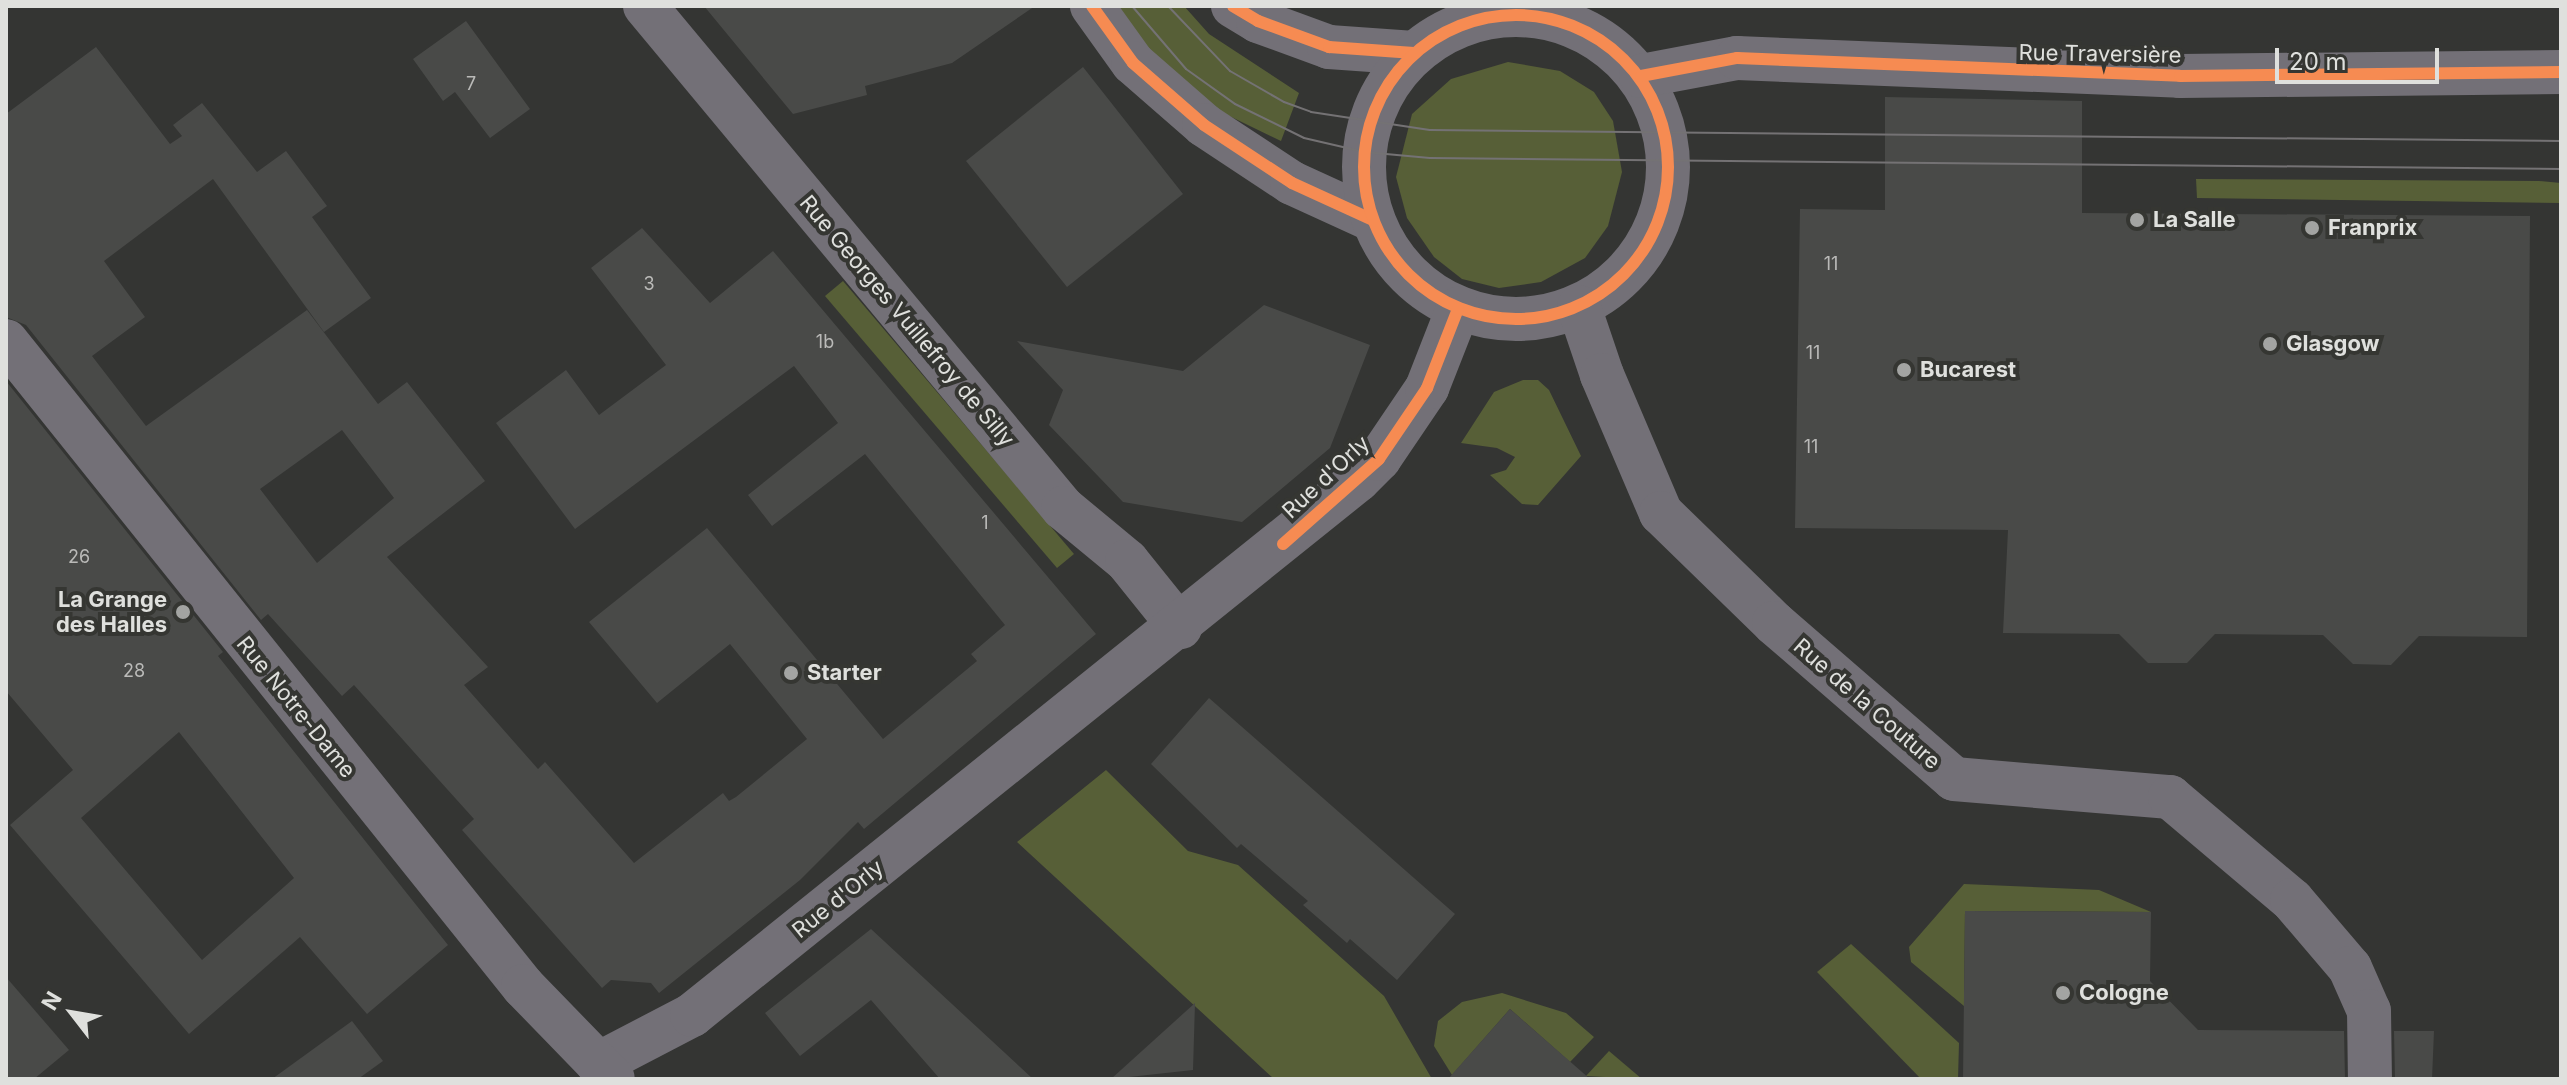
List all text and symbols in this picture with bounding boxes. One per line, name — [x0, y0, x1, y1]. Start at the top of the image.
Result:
scale bar — [2279, 32, 2443, 82]
street label: Rue Traversière — [2018, 39, 2182, 69]
text: 20 m — [2289, 47, 2347, 76]
house number: 7 — [466, 73, 476, 95]
street label: Rue Georges Vuillefroy de Silly — [794, 190, 1020, 452]
place label: La Salle — [2153, 207, 2236, 233]
marker: La Salle — [2128, 211, 2146, 229]
place label: Franprix — [2328, 215, 2417, 241]
marker: Franprix — [2303, 219, 2321, 237]
house number: 11 — [1824, 253, 1838, 275]
house number: 3 — [643, 273, 655, 295]
house number: 1b — [816, 331, 834, 353]
place label: Glasgow — [2286, 331, 2379, 357]
marker: Glasgow — [2261, 335, 2279, 353]
house number: 11 — [1806, 342, 1820, 364]
place label: Bucarest — [1920, 357, 2016, 383]
marker: Bucarest — [1895, 361, 1913, 379]
street label: Rue d'Orly — [1277, 430, 1375, 524]
house number: 11 — [1804, 436, 1818, 458]
house number: 1 — [981, 512, 989, 534]
house number: 26 — [68, 546, 90, 568]
place label: La Grange des Halles — [56, 586, 167, 638]
marker: La Grange des Halles — [174, 603, 192, 621]
street label: Rue Notre-Dame — [231, 631, 361, 783]
street label: Rue de la Couture — [1788, 633, 1946, 775]
house number: 28 — [123, 660, 145, 682]
place label: Starter — [807, 660, 882, 686]
marker: Starter — [782, 664, 800, 682]
street label: Rue d'Orly — [787, 854, 889, 944]
north arrow — [32, 973, 112, 1053]
place label: Cologne — [2079, 980, 2169, 1006]
marker: Cologne — [2054, 984, 2072, 1002]
text: N — [36, 987, 67, 1015]

